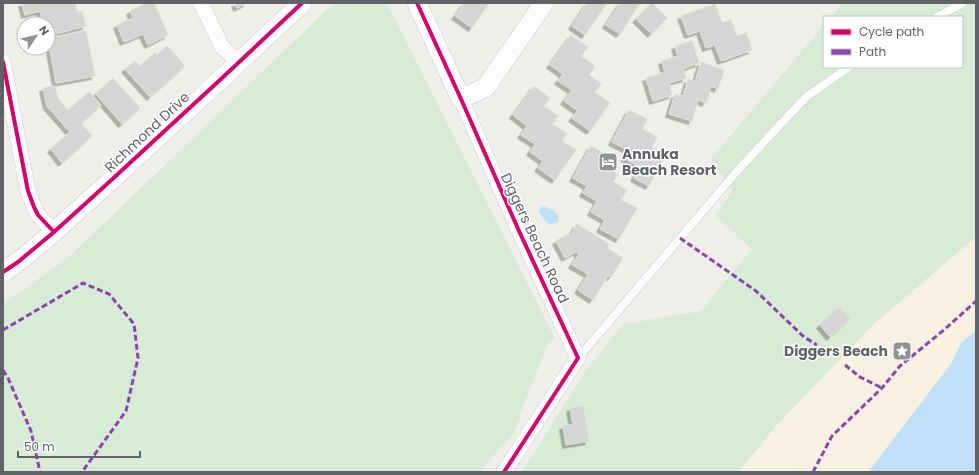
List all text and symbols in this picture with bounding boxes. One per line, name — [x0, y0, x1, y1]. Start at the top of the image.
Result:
north arrow — [16, 16, 56, 56]
legend — [823, 16, 963, 68]
text: N — [35, 22, 53, 38]
text: Cycle path — [859, 23, 924, 40]
text: Path — [859, 43, 886, 60]
street label: Richmond Drive — [100, 87, 194, 177]
place label: Annuka Beach Resort — [622, 144, 717, 180]
hotel icon: Annuka Beach Resort — [597, 151, 619, 173]
street label: Diggers Beach Road — [496, 170, 574, 306]
place icon: Diggers Beach — [891, 340, 913, 362]
place label: Diggers Beach — [784, 341, 888, 361]
scale bar — [18, 433, 140, 459]
text: 50 m — [24, 438, 55, 455]

